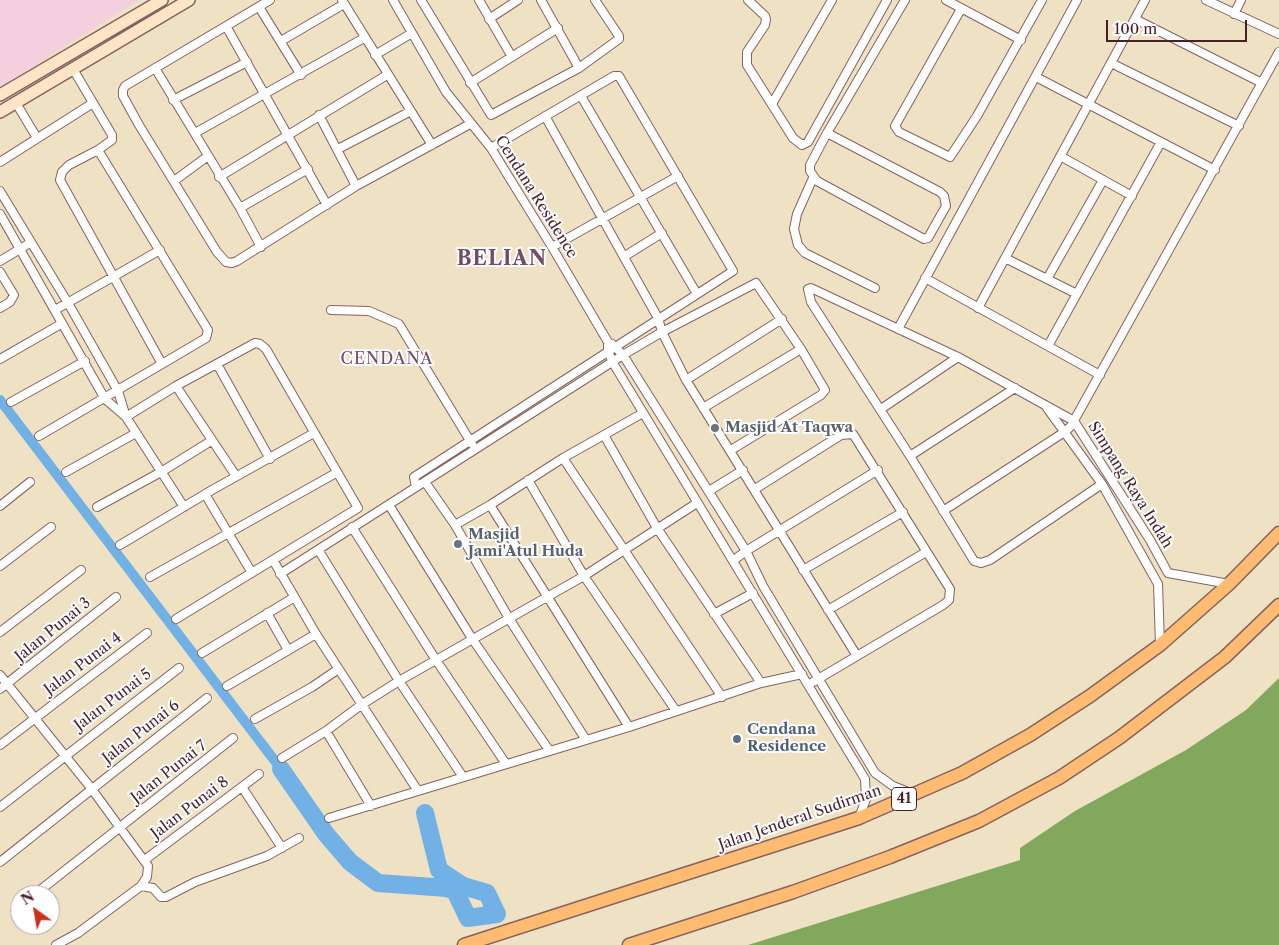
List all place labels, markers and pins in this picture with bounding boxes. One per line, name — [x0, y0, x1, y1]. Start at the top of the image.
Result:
place label: Masjid At Taqwa — [725, 419, 853, 437]
marker: Masjid At Taqwa — [709, 422, 721, 434]
place label: Masjid Jami'Atul Huda — [468, 526, 584, 561]
marker: Masjid Jami'Atul Huda — [452, 538, 464, 550]
place label: Cendana Residence — [747, 721, 826, 756]
marker: Cendana Residence — [731, 733, 743, 745]

